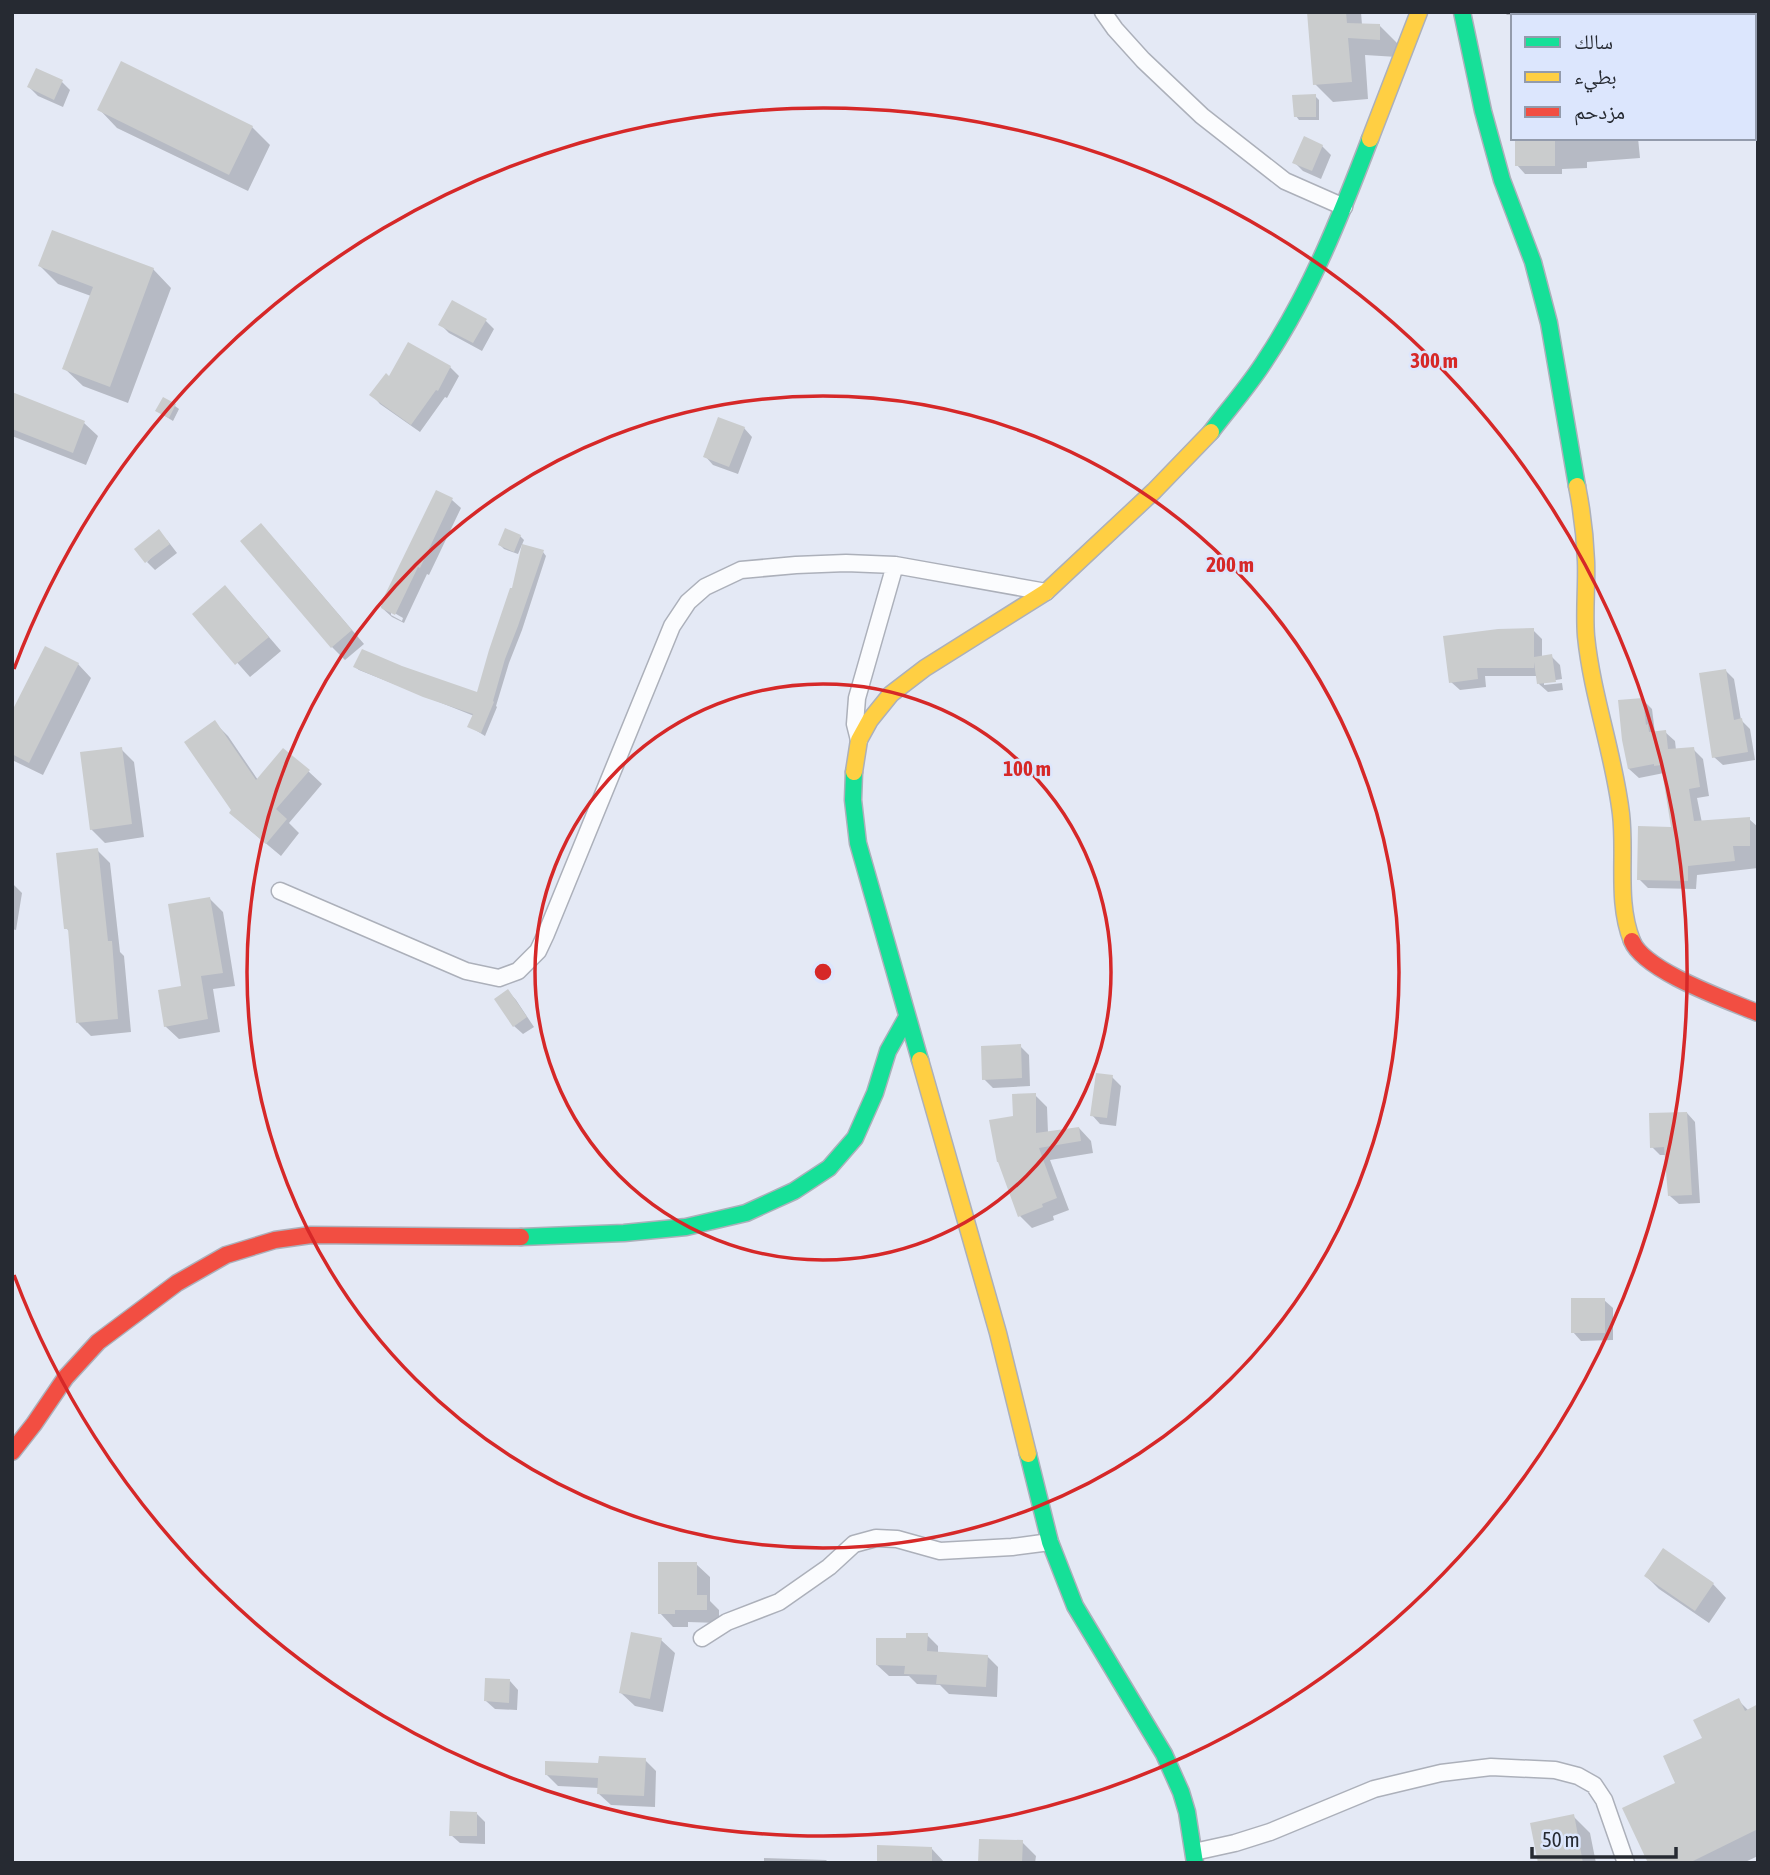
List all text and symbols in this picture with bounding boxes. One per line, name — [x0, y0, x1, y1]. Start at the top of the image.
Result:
legend — [1511, 14, 1756, 140]
text: سالك — [1574, 29, 1613, 53]
text: بطيء — [1574, 64, 1617, 93]
text: مزدحم — [1574, 99, 1625, 126]
text: 300 m — [1410, 348, 1458, 372]
text: 200 m — [1206, 552, 1254, 576]
text: 100 m — [1003, 756, 1051, 780]
centre of rings — [811, 960, 835, 984]
scale bar — [1532, 1815, 1676, 1859]
text: 50 m — [1542, 1827, 1580, 1851]

